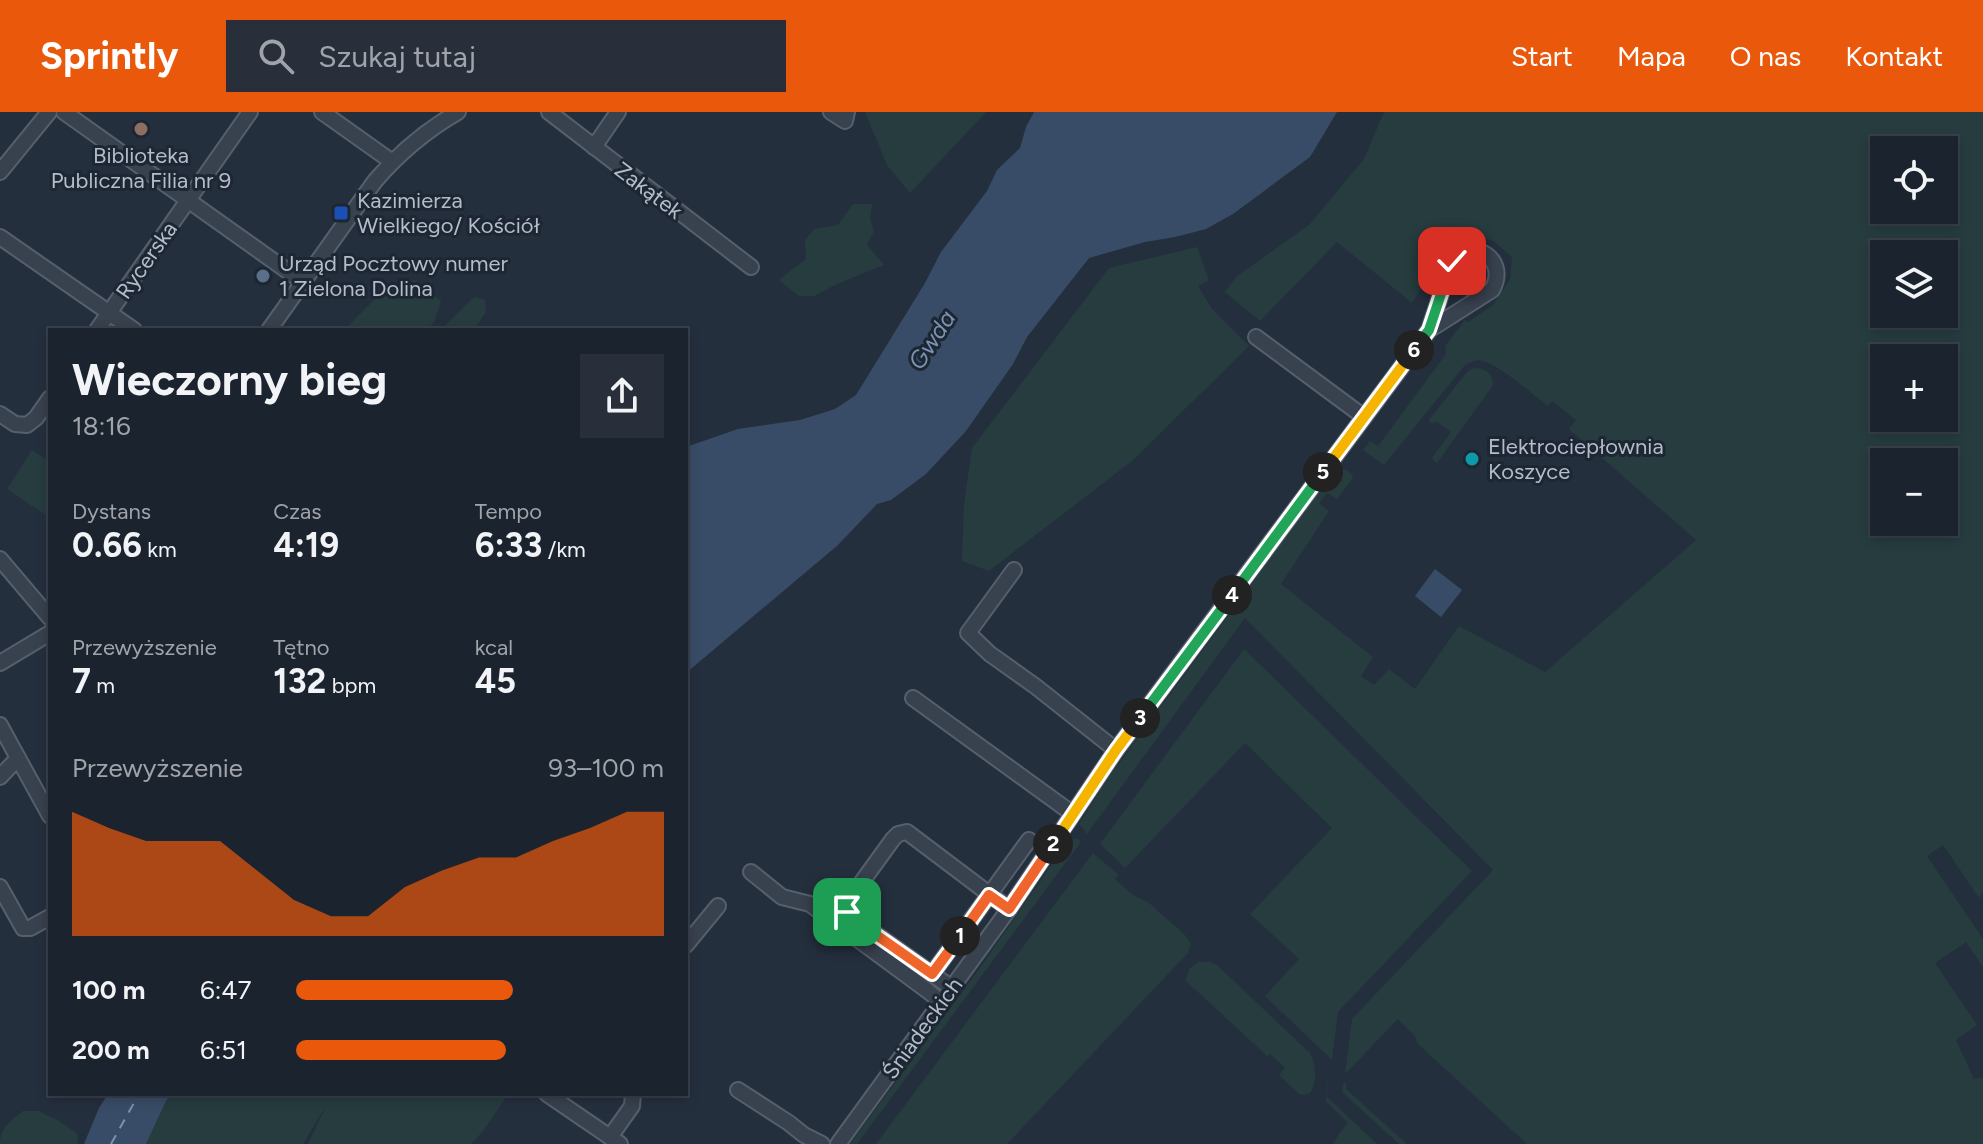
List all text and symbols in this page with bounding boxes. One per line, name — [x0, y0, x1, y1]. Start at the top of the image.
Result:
search box — [226, 20, 786, 92]
text: Sprintly — [40, 33, 178, 79]
icon: search — [254, 34, 298, 78]
text: Szukaj tutaj — [318, 38, 476, 75]
text: Start — [1511, 39, 1573, 73]
text: Mapa — [1617, 39, 1686, 73]
text: O nas — [1730, 39, 1801, 73]
text: Kontakt — [1845, 39, 1943, 73]
marker: Biblioteka Publiczna Filia nr 9 — [132, 120, 150, 138]
map controls — [1870, 136, 1958, 536]
button: locate — [1870, 136, 1958, 224]
place label: Biblioteka Publiczna Filia nr 9 — [51, 142, 231, 194]
street label: Zakątek — [609, 156, 688, 225]
place label: Kazimierza Wielkiego/ Kościół — [357, 187, 540, 239]
marker: Kazimierza Wielkiego/ Kościół — [332, 204, 350, 222]
street label: Rycerska — [110, 216, 183, 304]
pin — [1418, 227, 1486, 295]
icon: check — [1430, 239, 1474, 283]
button: layers — [1870, 240, 1958, 328]
place label: Urząd Pocztowy numer 1 Zielona Dolina — [279, 250, 509, 302]
marker: Urząd Pocztowy numer 1 Zielona Dolina — [254, 267, 272, 285]
water label: Gwda — [902, 305, 961, 375]
pin: 6 — [1394, 330, 1434, 370]
text: 6 — [1408, 336, 1420, 363]
button: + — [1870, 344, 1958, 432]
text: Wieczorny bieg — [72, 353, 387, 406]
button: share — [580, 354, 664, 438]
text: 18:16 — [72, 410, 131, 442]
place label: Elektrociepłownia Koszyce — [1488, 433, 1664, 485]
button: − — [1870, 448, 1958, 536]
marker: Elektrociepłownia Koszyce — [1463, 450, 1481, 468]
pin: 5 — [1303, 452, 1343, 492]
text: 5 — [1317, 458, 1329, 485]
text: Dystans — [72, 498, 151, 525]
text: Czas — [273, 498, 321, 525]
text: Tempo — [475, 498, 542, 525]
text: 0.66 — [72, 525, 142, 566]
text: 4:19 — [273, 525, 339, 566]
text: 6:33 — [475, 525, 542, 566]
text: km — [142, 536, 177, 563]
text: /km — [542, 536, 586, 563]
pin: 4 — [1212, 575, 1252, 615]
text: 4 — [1225, 581, 1239, 608]
text: Przewyższenie — [72, 634, 217, 661]
text: Tętno — [273, 634, 330, 661]
text: kcal — [475, 634, 513, 661]
text: 7 — [72, 661, 91, 702]
text: 132 — [273, 661, 326, 702]
text: 45 — [475, 661, 516, 702]
text: m — [91, 672, 115, 699]
text: bpm — [326, 672, 376, 699]
pin: 3 — [1120, 698, 1160, 738]
text: 3 — [1134, 704, 1146, 731]
text: Przewyższenie — [72, 752, 243, 784]
text: 93–100 m — [548, 752, 664, 784]
pin: 2 — [1033, 824, 1073, 864]
text: 2 — [1047, 830, 1059, 857]
pin — [813, 878, 881, 946]
icon: arrive — [825, 890, 869, 934]
pin: 1 — [940, 916, 980, 956]
text: 1 — [955, 922, 965, 949]
street label: Śniadeckich — [877, 972, 968, 1084]
text: 100 m — [72, 974, 146, 1006]
text: 6:47 — [200, 974, 251, 1006]
text: 200 m — [72, 1034, 150, 1066]
text: 6:51 — [200, 1034, 247, 1066]

